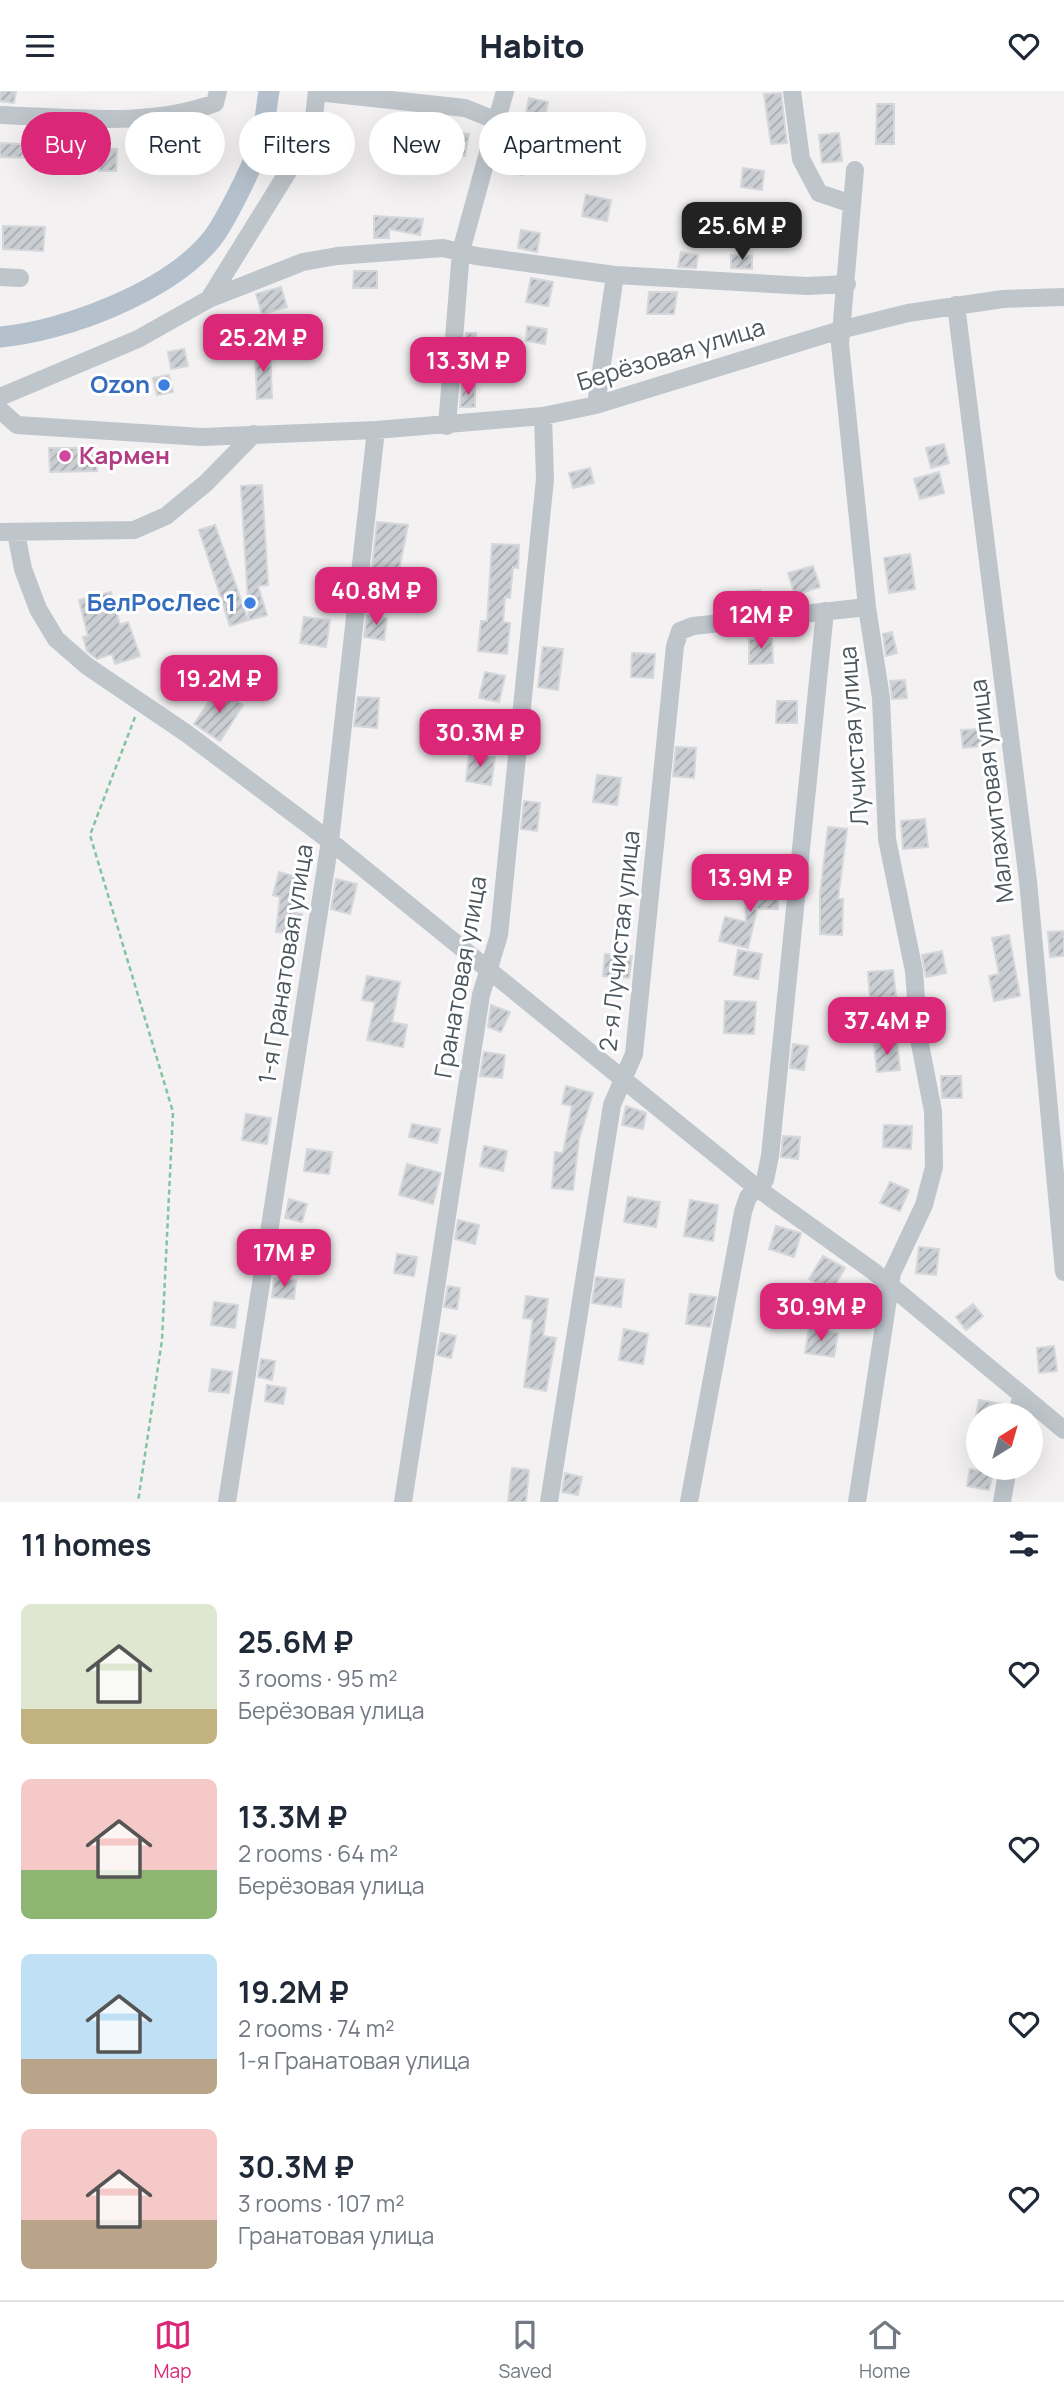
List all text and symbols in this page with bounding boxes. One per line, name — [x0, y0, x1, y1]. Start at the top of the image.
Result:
text: Habito — [480, 24, 584, 68]
icon: menu — [21, 27, 59, 65]
icon: heart — [1005, 27, 1043, 65]
chip: Buy — [21, 112, 111, 175]
chip: Rent — [125, 112, 225, 175]
chip: Filters — [239, 112, 355, 175]
chip: New — [369, 112, 465, 175]
chip: Apartment — [479, 112, 646, 175]
pin: 25.6M ₽ — [677, 202, 807, 262]
text: 25.6M ₽ — [698, 209, 786, 241]
street label: Берёзовая улица — [573, 309, 768, 398]
pin: 25.2M ₽ — [198, 315, 328, 374]
text: 25.2M ₽ — [219, 321, 307, 353]
pin: 13.3M ₽ — [403, 337, 533, 397]
text: 13.3M ₽ — [426, 344, 510, 376]
place label: Ozon — [90, 367, 150, 400]
marker: Ozon — [156, 377, 172, 393]
place label: Кармен — [79, 438, 170, 471]
marker: Кармен — [57, 448, 73, 464]
pin: 40.8M ₽ — [311, 567, 441, 627]
text: 40.8M ₽ — [331, 574, 421, 606]
place label: БелРосЛес 1 — [87, 585, 236, 618]
pin: 12M ₽ — [712, 591, 810, 651]
marker: БелРосЛес 1 — [242, 595, 258, 611]
text: 12M ₽ — [729, 598, 793, 630]
street label: Лучистая улица — [830, 645, 875, 827]
pin: 19.2M ₽ — [154, 655, 284, 715]
text: 19.2M ₽ — [177, 662, 261, 694]
street label: Малахитовая улица — [960, 677, 1021, 905]
pin: 30.3M ₽ — [415, 709, 545, 769]
text: 30.3M ₽ — [436, 716, 524, 748]
street label: 2-я Лучистая улица — [591, 829, 647, 1053]
street label: 1-я Гранатовая улица — [249, 842, 320, 1086]
pin: 13.9M ₽ — [685, 855, 815, 914]
text: 13.9M ₽ — [708, 861, 792, 893]
street label: Гранатовая улица — [425, 873, 494, 1080]
pin: 37.4M ₽ — [822, 997, 952, 1057]
text: 37.4M ₽ — [844, 1004, 930, 1036]
pin: 17M ₽ — [235, 1229, 333, 1289]
text: 17M ₽ — [253, 1236, 315, 1268]
pin: 30.9M ₽ — [756, 1283, 886, 1343]
text: 30.9M ₽ — [776, 1290, 866, 1322]
north arrow — [966, 1403, 1043, 1481]
map controls — [966, 1403, 1043, 1480]
text: 11 homes — [21, 1524, 152, 1565]
icon: filters — [1005, 1525, 1043, 1563]
text: 25.6M ₽ — [238, 1621, 353, 1662]
icon: home — [77, 1632, 161, 1716]
icon: heart — [1005, 1655, 1043, 1693]
text: 3 rooms · 95 m² — [238, 1662, 397, 1694]
text: Берёзовая улица — [238, 1694, 425, 1726]
text: 13.3M ₽ — [238, 1796, 347, 1837]
icon: home — [77, 1807, 161, 1891]
icon: heart — [1005, 1830, 1043, 1868]
text: 2 rooms · 64 m² — [238, 1837, 398, 1869]
text: Берёзовая улица — [238, 1869, 425, 1901]
text: 19.2M ₽ — [238, 1971, 349, 2012]
icon: home — [77, 1982, 161, 2066]
icon: heart — [1005, 2005, 1043, 2043]
text: 2 rooms · 74 m² — [238, 2012, 394, 2044]
text: 1-я Гранатовая улица — [238, 2044, 470, 2076]
text: 30.3M ₽ — [238, 2146, 354, 2187]
icon: home — [77, 2157, 161, 2241]
icon: heart — [1005, 2180, 1043, 2218]
text: 3 rooms · 107 m² — [238, 2187, 404, 2219]
text: Гранатовая улица — [238, 2219, 434, 2251]
tab: Map — [154, 2316, 192, 2384]
tab: Saved — [499, 2316, 552, 2384]
tab: Home — [859, 2316, 910, 2384]

